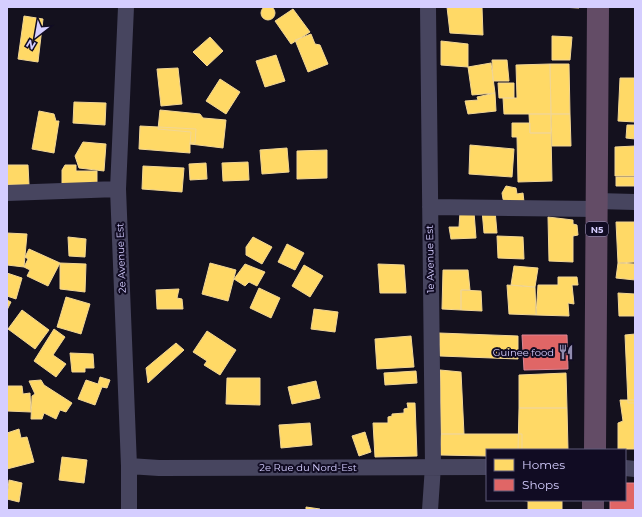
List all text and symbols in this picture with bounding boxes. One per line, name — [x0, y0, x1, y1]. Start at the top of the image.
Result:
north arrow — [16, 16, 56, 56]
text: N — [23, 36, 38, 53]
road number: N5 — [586, 222, 608, 236]
street label: 2e Avenue Est — [113, 223, 129, 293]
street label: 1e Avenue Est — [423, 225, 437, 293]
restaurant icon: Guinee food — [557, 343, 575, 361]
place label: Guinee food — [493, 346, 554, 359]
legend — [486, 449, 626, 501]
text: Homes — [522, 457, 565, 472]
street label: 2e Rue du Nord-Est — [259, 461, 357, 474]
text: Shops — [522, 477, 559, 492]

